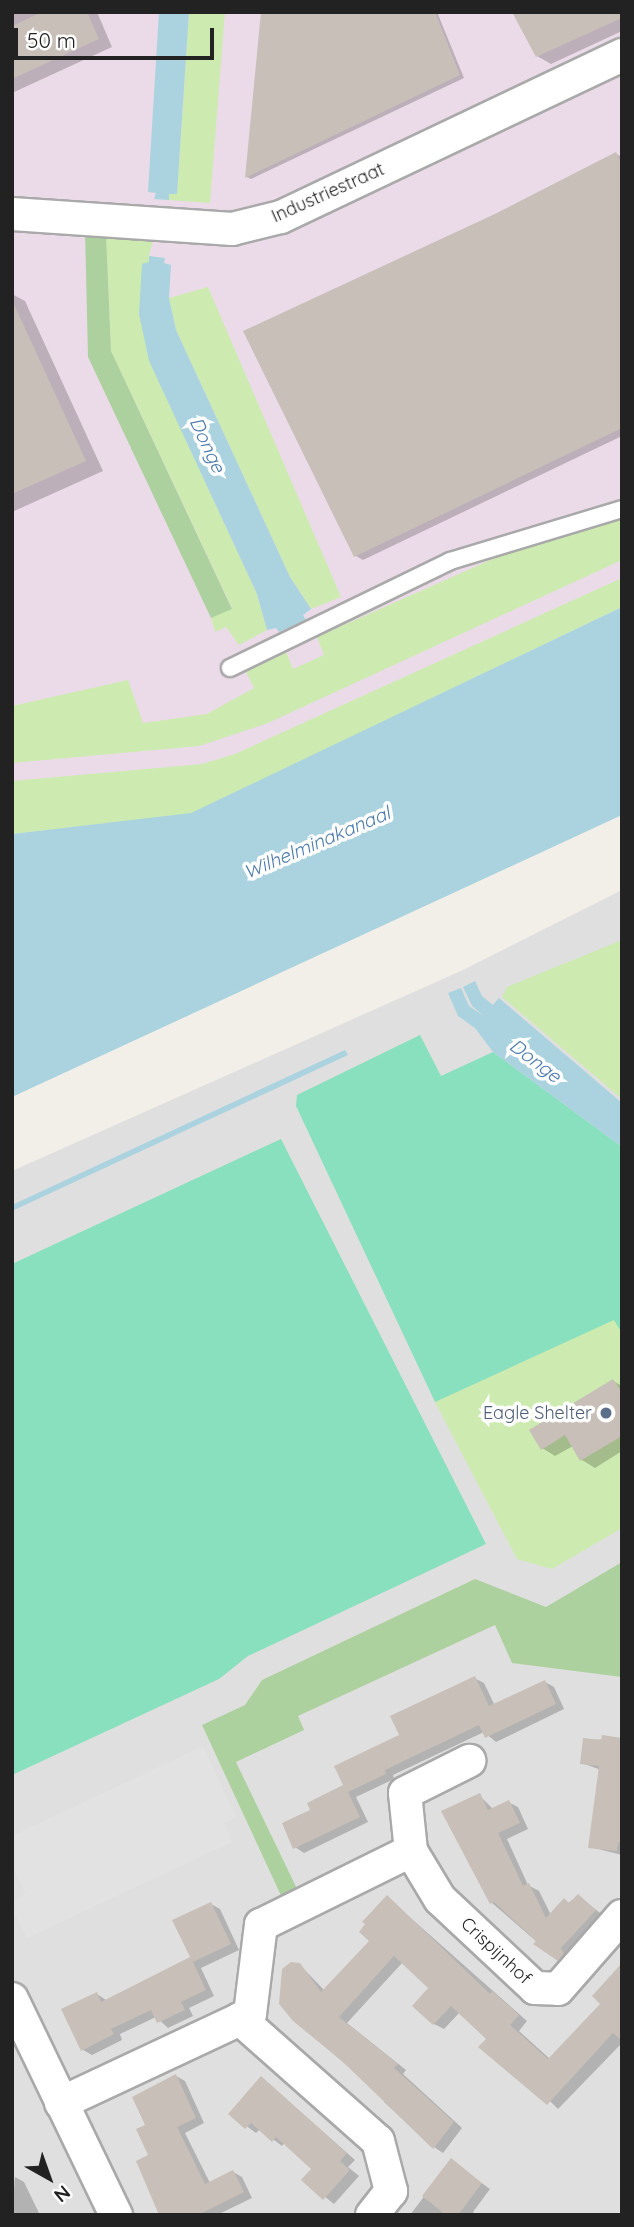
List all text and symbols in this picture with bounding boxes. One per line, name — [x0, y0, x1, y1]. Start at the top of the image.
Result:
scale bar — [18, 14, 217, 58]
text: 50 m — [27, 27, 76, 53]
street label: Industriestraat — [268, 158, 388, 228]
water label: Donge — [184, 414, 230, 476]
water label: Wilhelminakanaal — [240, 802, 394, 884]
water label: Donge — [505, 1034, 565, 1088]
place label: Eagle Shelter — [483, 1402, 592, 1424]
marker: Eagle Shelter — [598, 1405, 614, 1421]
street label: Crispijnhof — [456, 1913, 536, 1989]
north arrow — [14, 2143, 84, 2213]
text: N — [49, 2180, 76, 2208]

